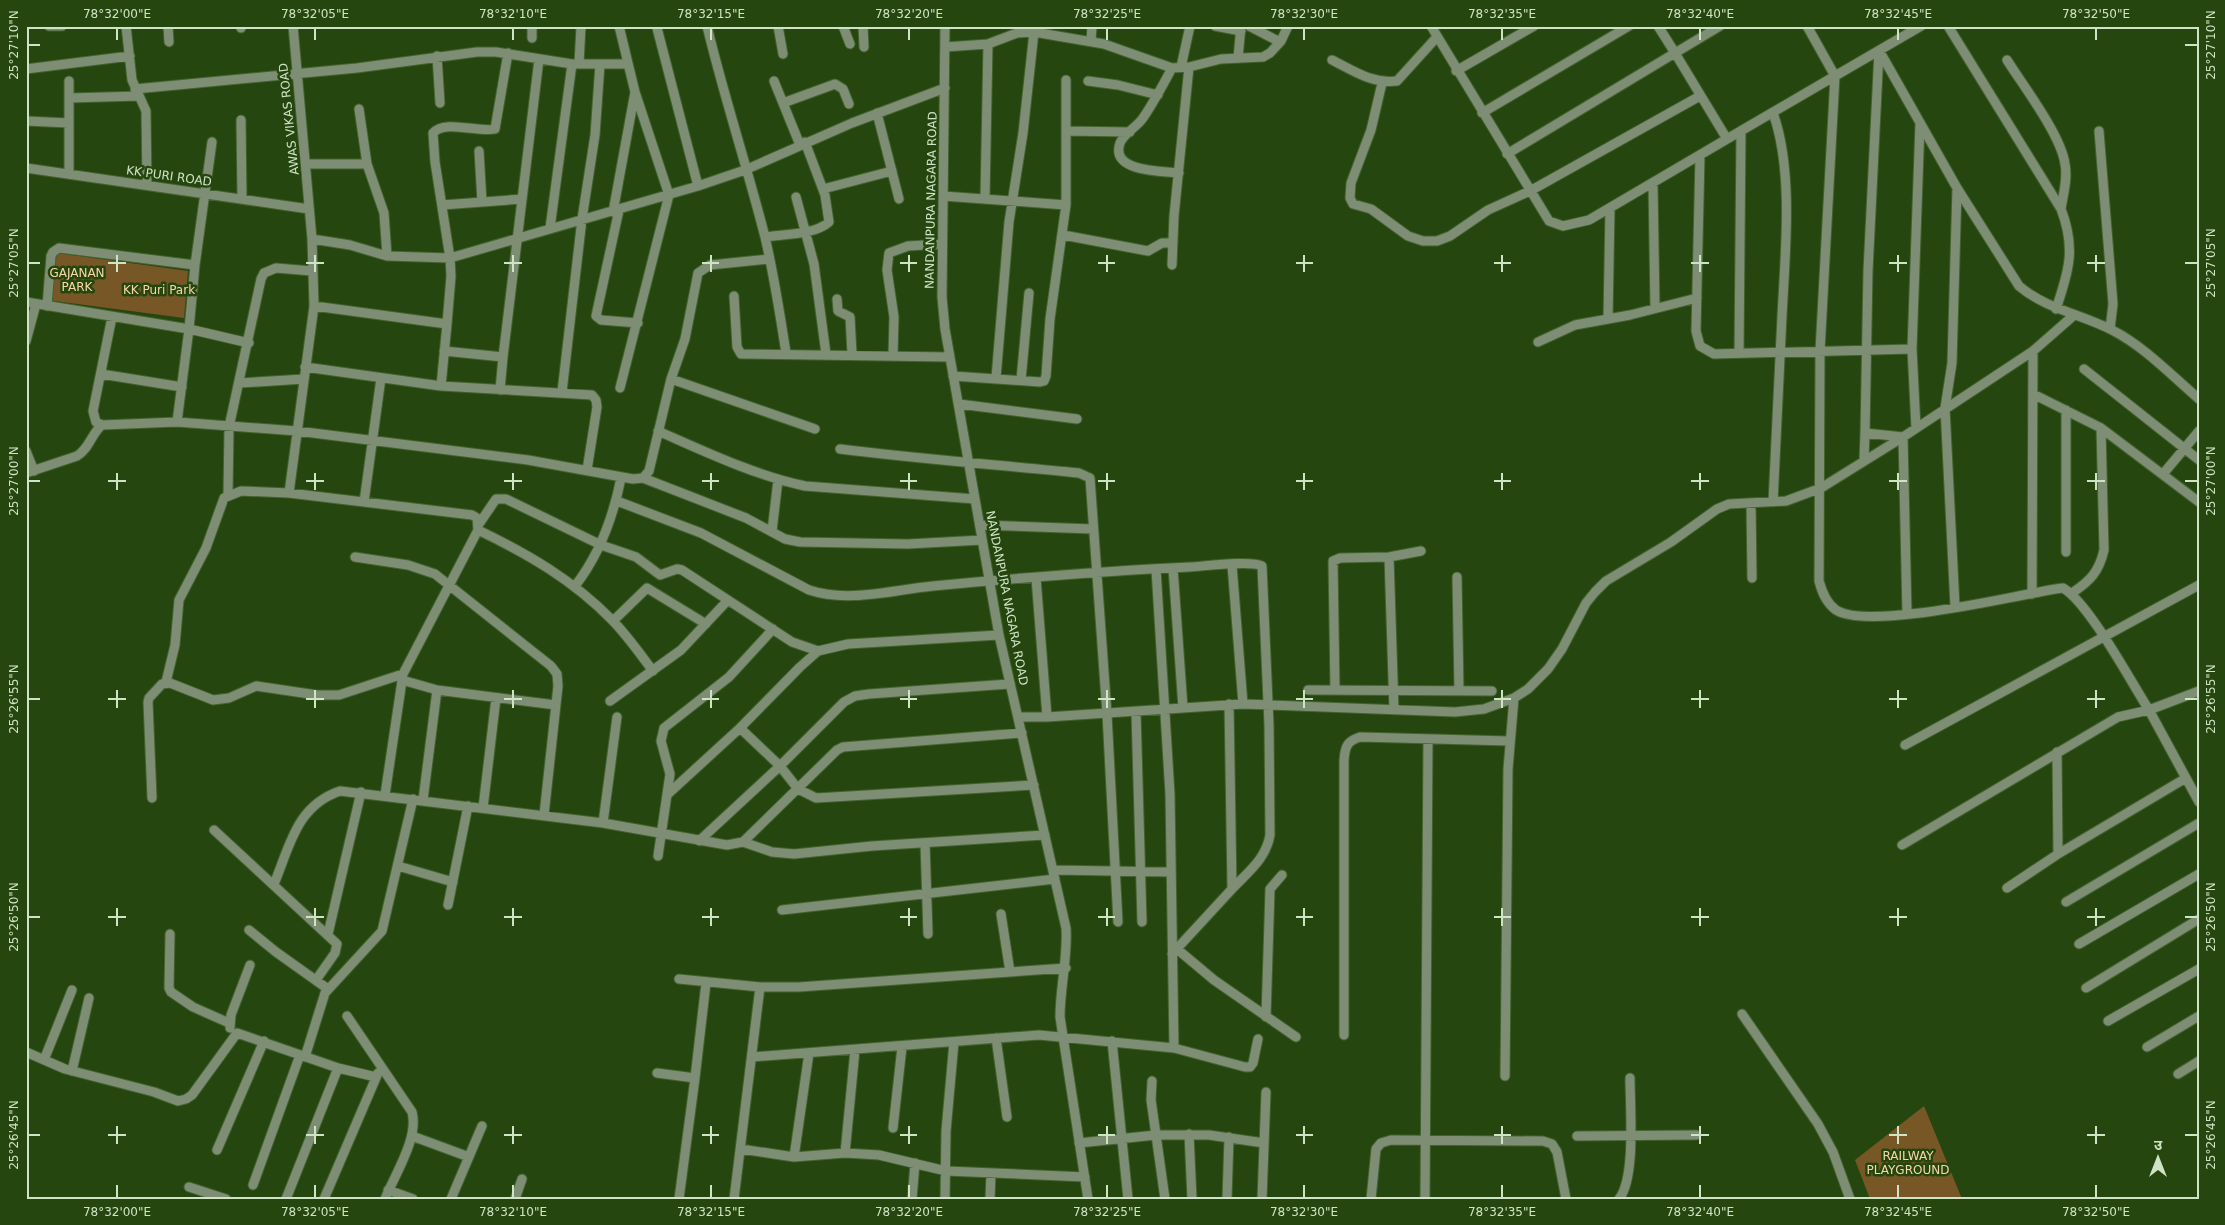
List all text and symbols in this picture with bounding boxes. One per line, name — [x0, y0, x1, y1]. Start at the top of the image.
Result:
text: 78°32'00"E — [83, 7, 151, 21]
text: 78°32'05"E — [281, 7, 349, 21]
text: 78°32'10"E — [479, 7, 547, 21]
text: 78°32'15"E — [677, 7, 745, 21]
text: 78°32'20"E — [875, 7, 943, 21]
text: 78°32'25"E — [1073, 7, 1141, 21]
text: 78°32'30"E — [1270, 7, 1338, 21]
text: 78°32'35"E — [1468, 7, 1536, 21]
text: 78°32'40"E — [1666, 7, 1734, 21]
text: 78°32'45"E — [1864, 7, 1932, 21]
text: 78°32'50"E — [2062, 7, 2130, 21]
text: 25°27'10"N — [7, 10, 21, 80]
text: 25°27'10"N — [2204, 10, 2218, 80]
street label: AWAS VIKAS ROAD — [276, 62, 302, 176]
street label: NANDANPURA NAGARA ROAD — [922, 111, 940, 289]
street label: KK PURI ROAD — [125, 163, 213, 189]
text: 25°27'05"N — [7, 228, 21, 298]
text: 25°27'05"N — [2204, 228, 2218, 298]
park label: GAJANAN PARK — [49, 266, 105, 294]
park label: KK Puri Park — [123, 283, 195, 297]
text: 25°27'00"N — [7, 446, 21, 516]
text: 25°27'00"N — [2204, 446, 2218, 516]
street label: NANDANPURA NAGARA ROAD — [983, 509, 1031, 687]
text: 25°26'55"N — [7, 664, 21, 734]
text: 25°26'55"N — [2204, 664, 2218, 734]
text: 25°26'50"N — [7, 882, 21, 952]
text: 25°26'50"N — [2204, 882, 2218, 952]
text: 25°26'45"N — [7, 1100, 21, 1170]
text: 25°26'45"N — [2204, 1100, 2218, 1170]
north arrow — [2132, 1132, 2182, 1182]
text: उ — [2154, 1137, 2163, 1153]
park label: RAILWAY PLAYGROUND — [1867, 1149, 1949, 1177]
text: 78°32'00"E — [83, 1205, 151, 1219]
text: 78°32'05"E — [281, 1205, 349, 1219]
text: 78°32'10"E — [479, 1205, 547, 1219]
text: 78°32'15"E — [677, 1205, 745, 1219]
text: 78°32'20"E — [875, 1205, 943, 1219]
text: 78°32'25"E — [1073, 1205, 1141, 1219]
text: 78°32'30"E — [1270, 1205, 1338, 1219]
text: 78°32'35"E — [1468, 1205, 1536, 1219]
text: 78°32'40"E — [1666, 1205, 1734, 1219]
text: 78°32'45"E — [1864, 1205, 1932, 1219]
text: 78°32'50"E — [2062, 1205, 2130, 1219]

